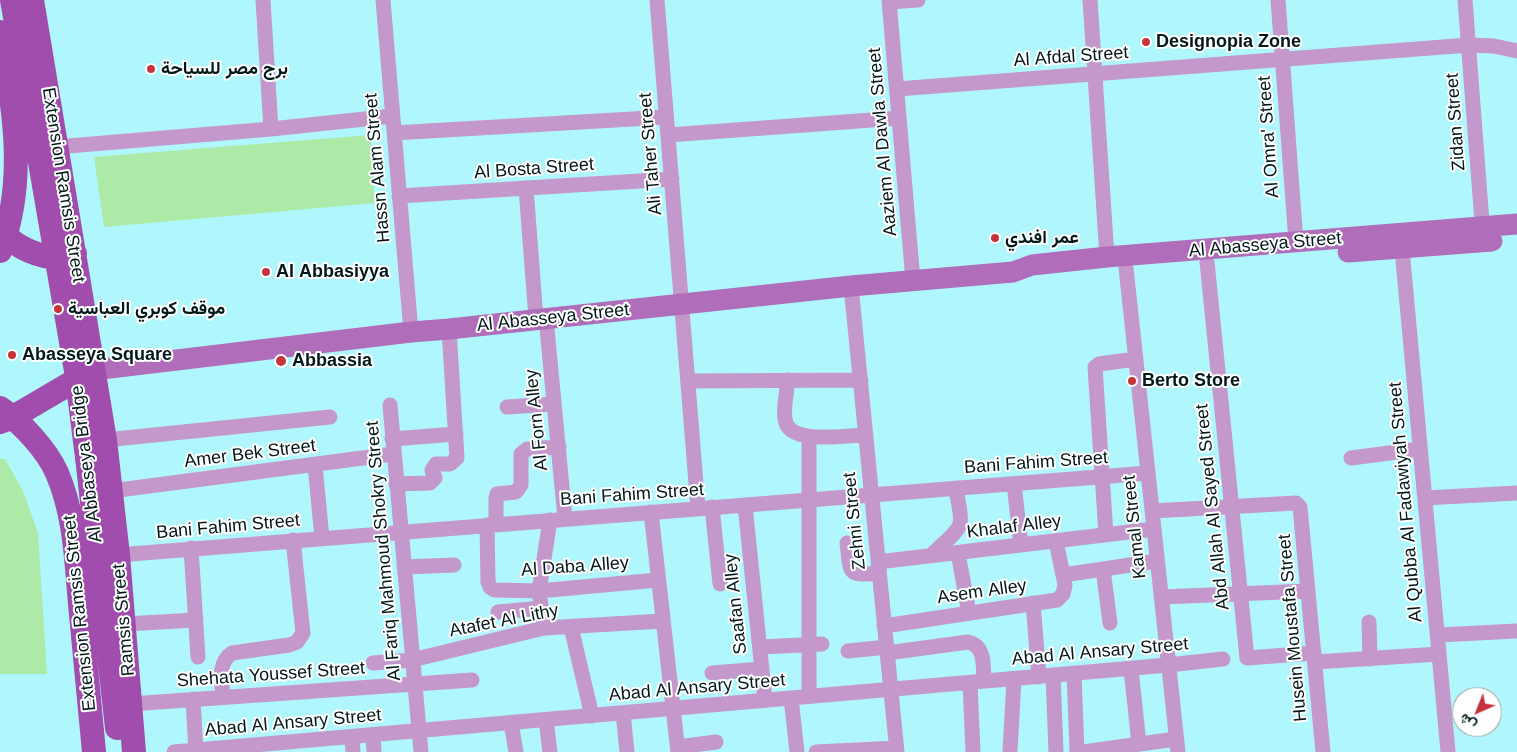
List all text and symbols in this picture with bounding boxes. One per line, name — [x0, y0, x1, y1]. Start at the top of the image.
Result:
place label: Designopia Zone — [1156, 31, 1301, 53]
marker: Designopia Zone — [1140, 36, 1152, 48]
street label: Al Afdal Street — [1013, 42, 1129, 72]
street label: Aaziem Al Dawla Street — [864, 47, 902, 237]
place label: برج مصر للسياحة — [161, 58, 288, 80]
marker: برج مصر للسياحة — [145, 63, 157, 75]
street label: Zidan Street — [1442, 72, 1470, 172]
street label: Al Omra' Street — [1254, 75, 1284, 199]
street label: Extension Ramsis Street — [37, 86, 89, 284]
street label: Hassn Alam Street — [361, 92, 395, 244]
street label: Ali Taher Street — [635, 92, 667, 216]
street label: Al Bosta Street — [473, 154, 595, 184]
place label: عمر افندي — [1005, 227, 1079, 249]
street label: Al Abasseya Street — [1188, 228, 1342, 262]
marker: عمر افندي — [989, 232, 1001, 244]
place label: Al Abbasiyya — [276, 261, 389, 283]
marker: Al Abbasiyya — [260, 266, 272, 278]
place label: موقف كوبري العباسية — [68, 298, 225, 320]
street label: Al Abasseya Street — [476, 299, 630, 337]
marker: موقف كوبري العباسية — [52, 303, 64, 315]
place label: Abasseya Square — [22, 344, 172, 366]
marker: Abasseya Square — [6, 349, 18, 361]
place label: Abbassia — [292, 350, 372, 372]
marker: Abbassia — [274, 354, 288, 368]
street label: Al Forn Alley — [521, 368, 553, 472]
place label: Berto Store — [1142, 370, 1240, 392]
marker: Berto Store — [1126, 375, 1138, 387]
street label: Al Qubba Al Fadawiyah Street — [1385, 381, 1427, 623]
street label: Al Abbaseya Bridge — [67, 384, 107, 544]
street label: Abd Allah Al Sayed Street — [1191, 403, 1235, 611]
street label: Al Fariq Mahmoud Shokry Street — [362, 420, 406, 682]
street label: Amer Bek Street — [183, 435, 317, 473]
street label: Bani Fahim Street — [963, 447, 1109, 479]
street label: Zehni Street — [839, 471, 871, 571]
street label: Kamal Street — [1119, 474, 1151, 580]
street label: Bani Fahim Street — [559, 479, 705, 511]
street label: Bani Fahim Street — [155, 510, 301, 544]
street label: Khalaf Alley — [966, 510, 1062, 544]
street label: Extension Ramsis Street — [59, 514, 101, 712]
street label: Husein Moustafa Street — [1274, 533, 1312, 723]
street label: Al Daba Alley — [520, 552, 630, 582]
street label: Saafan Alley — [720, 553, 752, 655]
street label: Ramsis Street — [108, 563, 140, 677]
street label: Asem Alley — [936, 575, 1028, 609]
street label: Atafet Al Lithy — [447, 600, 561, 642]
street label: Abad Al Ansary Street — [1011, 634, 1189, 670]
street label: Shehata Youssef Street — [176, 658, 366, 692]
street label: Abad Al Ansary Street — [608, 670, 786, 706]
north arrow — [1452, 687, 1502, 737]
street label: Abad Al Ansary Street — [204, 705, 382, 741]
text: ش — [1456, 710, 1479, 734]

